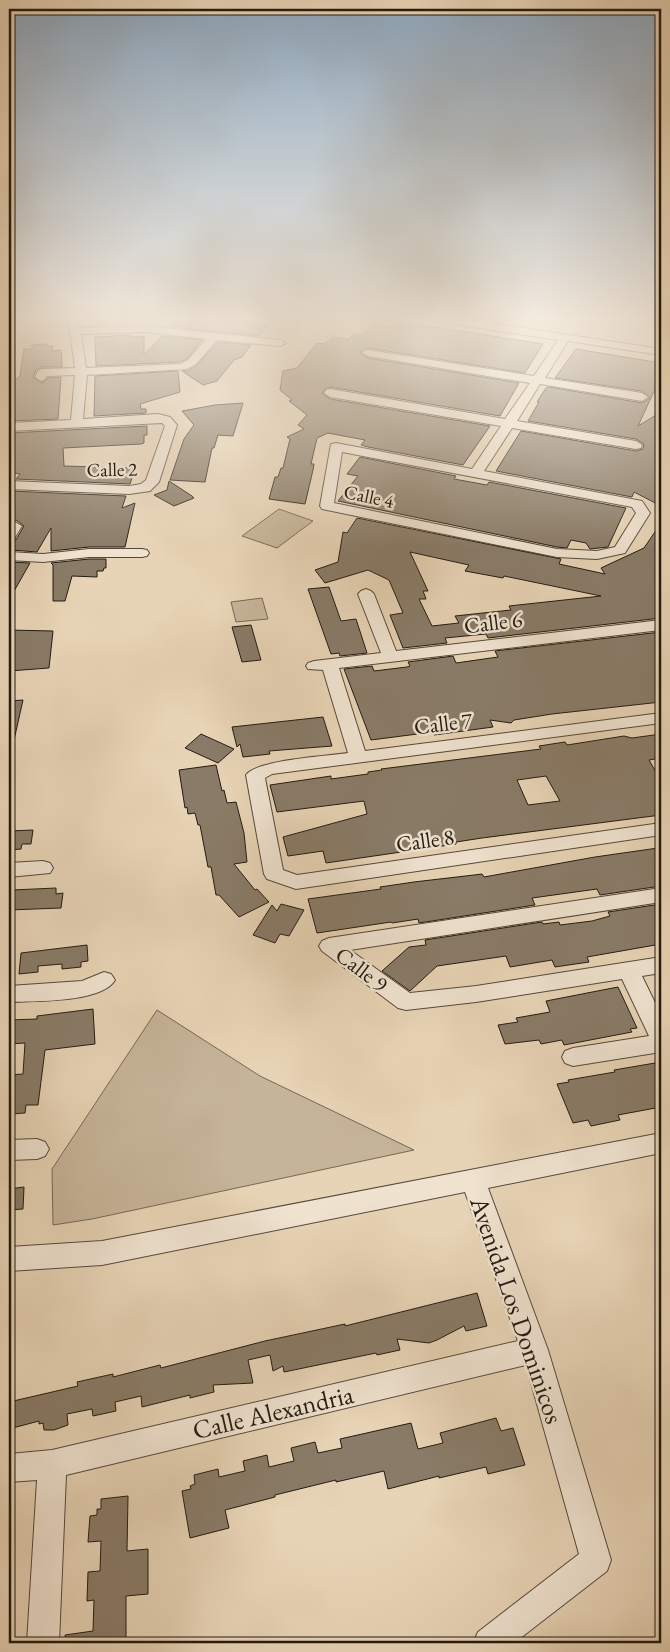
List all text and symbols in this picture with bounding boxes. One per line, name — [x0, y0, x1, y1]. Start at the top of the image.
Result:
street label: Calle 2 — [87, 457, 137, 482]
street label: Calle 4 — [342, 479, 397, 514]
street label: Calle 6 — [462, 604, 524, 640]
street label: Calle 7 — [412, 705, 474, 741]
street label: Calle 8 — [394, 822, 456, 859]
street label: Calle 9 — [330, 940, 394, 999]
street label: Avenida Los Dominicos — [462, 1191, 572, 1428]
street label: Calle Alexandria — [189, 1377, 357, 1447]

